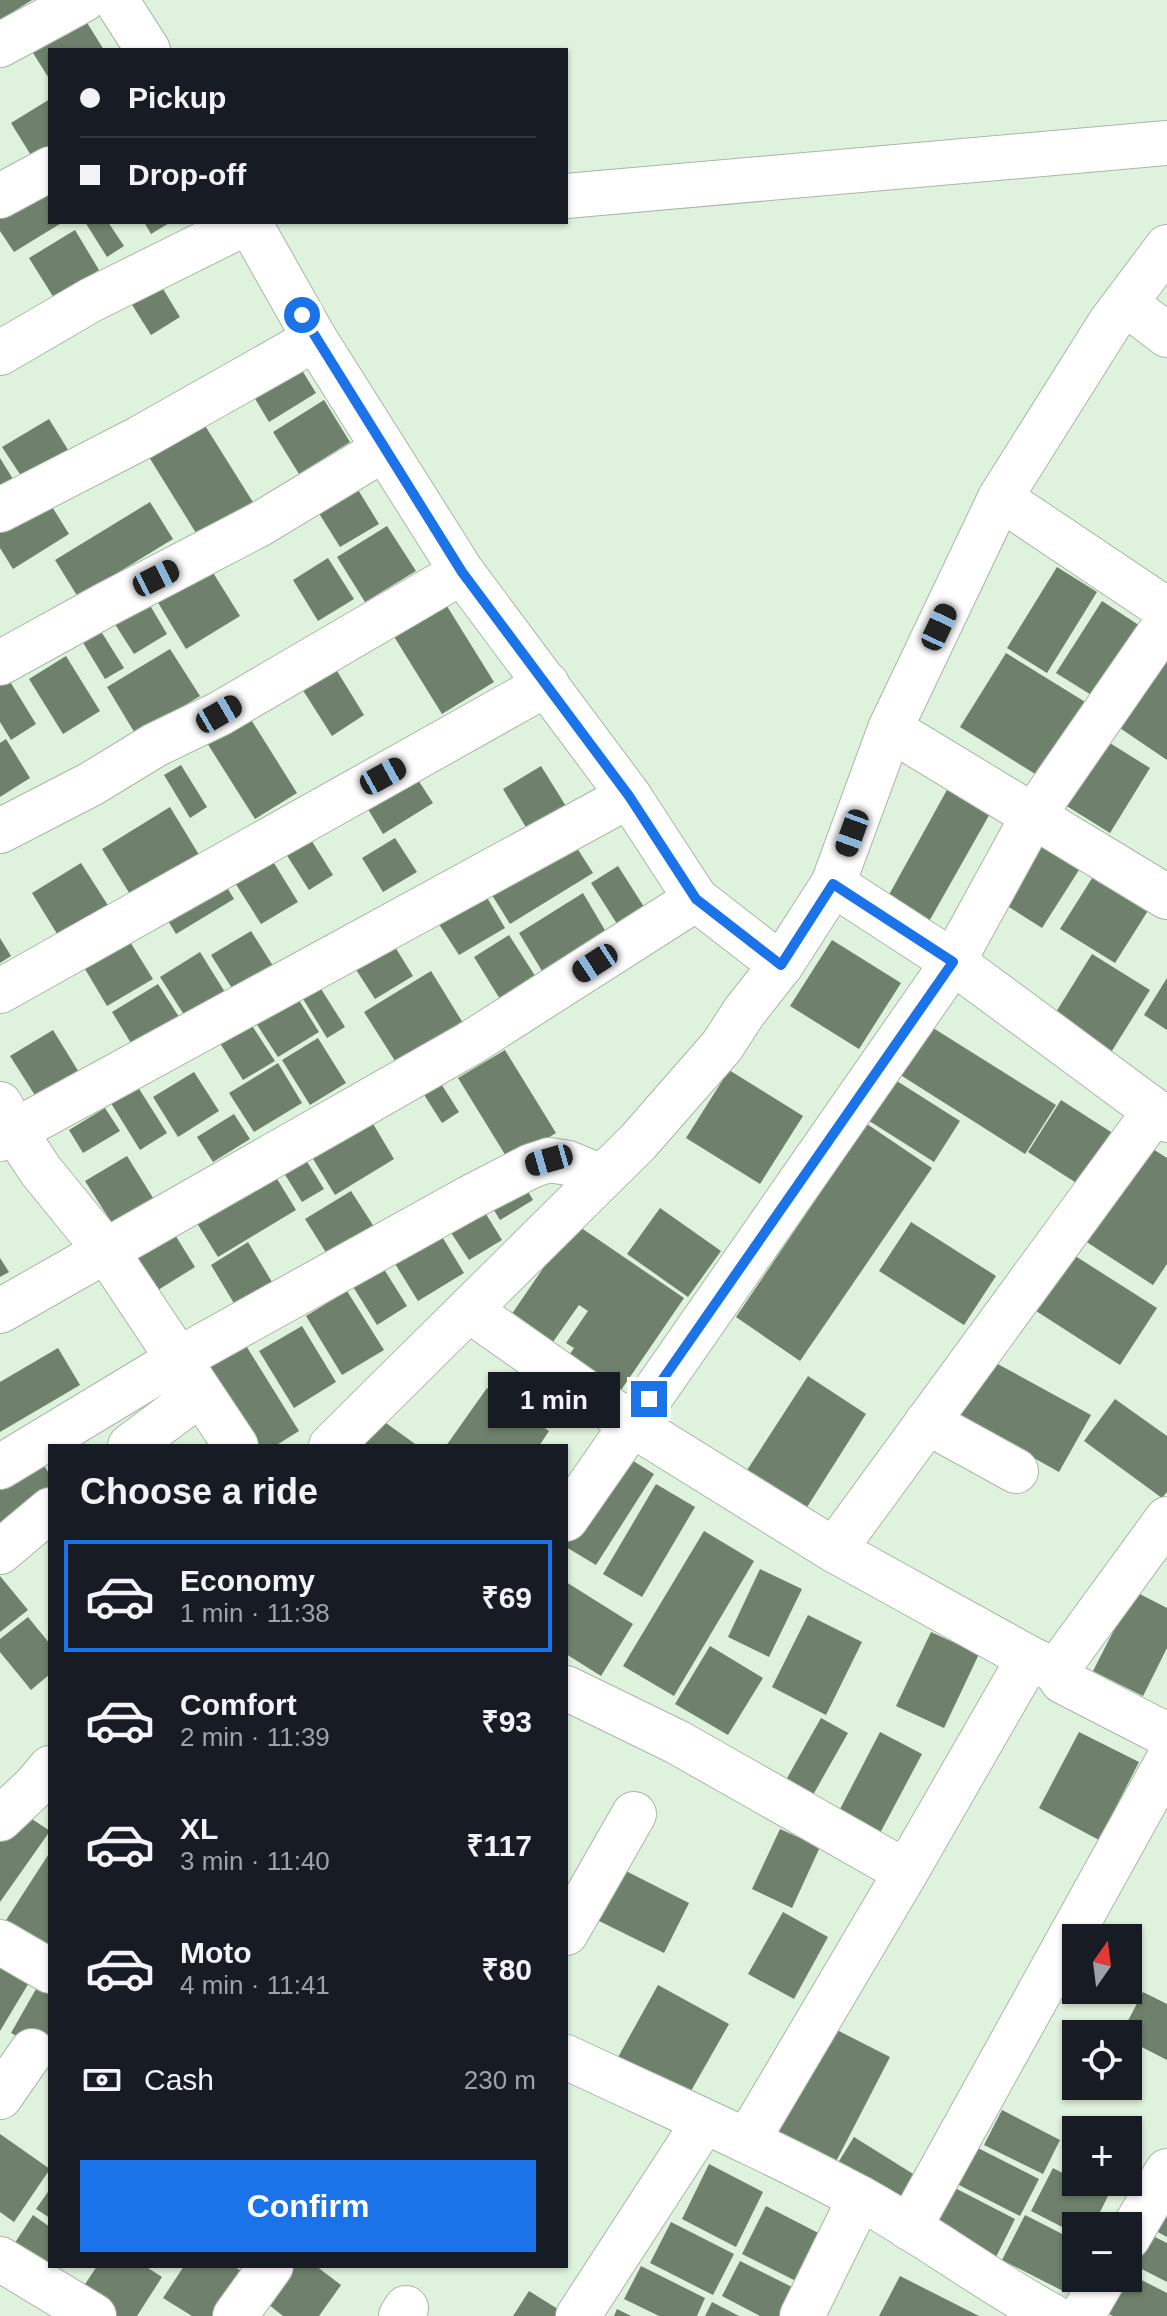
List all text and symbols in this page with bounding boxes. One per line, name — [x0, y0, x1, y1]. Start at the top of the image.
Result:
text: Pickup — [128, 81, 226, 114]
text: Drop-off — [128, 158, 246, 191]
route start — [284, 297, 320, 333]
car — [129, 556, 183, 600]
car — [918, 600, 960, 654]
car — [192, 692, 246, 736]
car — [356, 754, 410, 798]
car — [833, 806, 871, 860]
car — [568, 940, 622, 986]
car — [523, 1142, 575, 1178]
callout: 1 min — [489, 1371, 621, 1427]
route end — [631, 1381, 667, 1417]
text: 1 min — [520, 1385, 588, 1415]
text: Choose a ride — [80, 1471, 318, 1512]
icon: car — [84, 1560, 156, 1632]
text: Economy — [180, 1564, 315, 1597]
text: ₹69 — [481, 1581, 532, 1614]
text: 1 min · 11:38 — [180, 1598, 330, 1628]
icon: car — [84, 1684, 156, 1756]
text: Comfort — [180, 1688, 297, 1721]
text: ₹93 — [481, 1705, 532, 1738]
text: 2 min · 11:39 — [180, 1722, 330, 1752]
icon: car — [84, 1808, 156, 1880]
text: XL — [180, 1812, 218, 1845]
text: ₹117 — [466, 1829, 532, 1862]
text: 3 min · 11:40 — [180, 1846, 330, 1876]
north arrow — [1062, 1924, 1142, 2004]
map controls — [1062, 1924, 1142, 2292]
icon: car — [84, 1932, 156, 2004]
text: Moto — [180, 1936, 252, 1969]
text: ₹80 — [481, 1953, 532, 1986]
text: 4 min · 11:41 — [180, 1970, 330, 2000]
button: locate — [1062, 2020, 1142, 2100]
icon: cash — [80, 2058, 124, 2102]
text: Cash — [144, 2063, 214, 2096]
text: 230 m — [464, 2065, 536, 2095]
button: + — [1062, 2116, 1142, 2196]
button: Confirm — [80, 2160, 536, 2252]
button: − — [1062, 2212, 1142, 2292]

